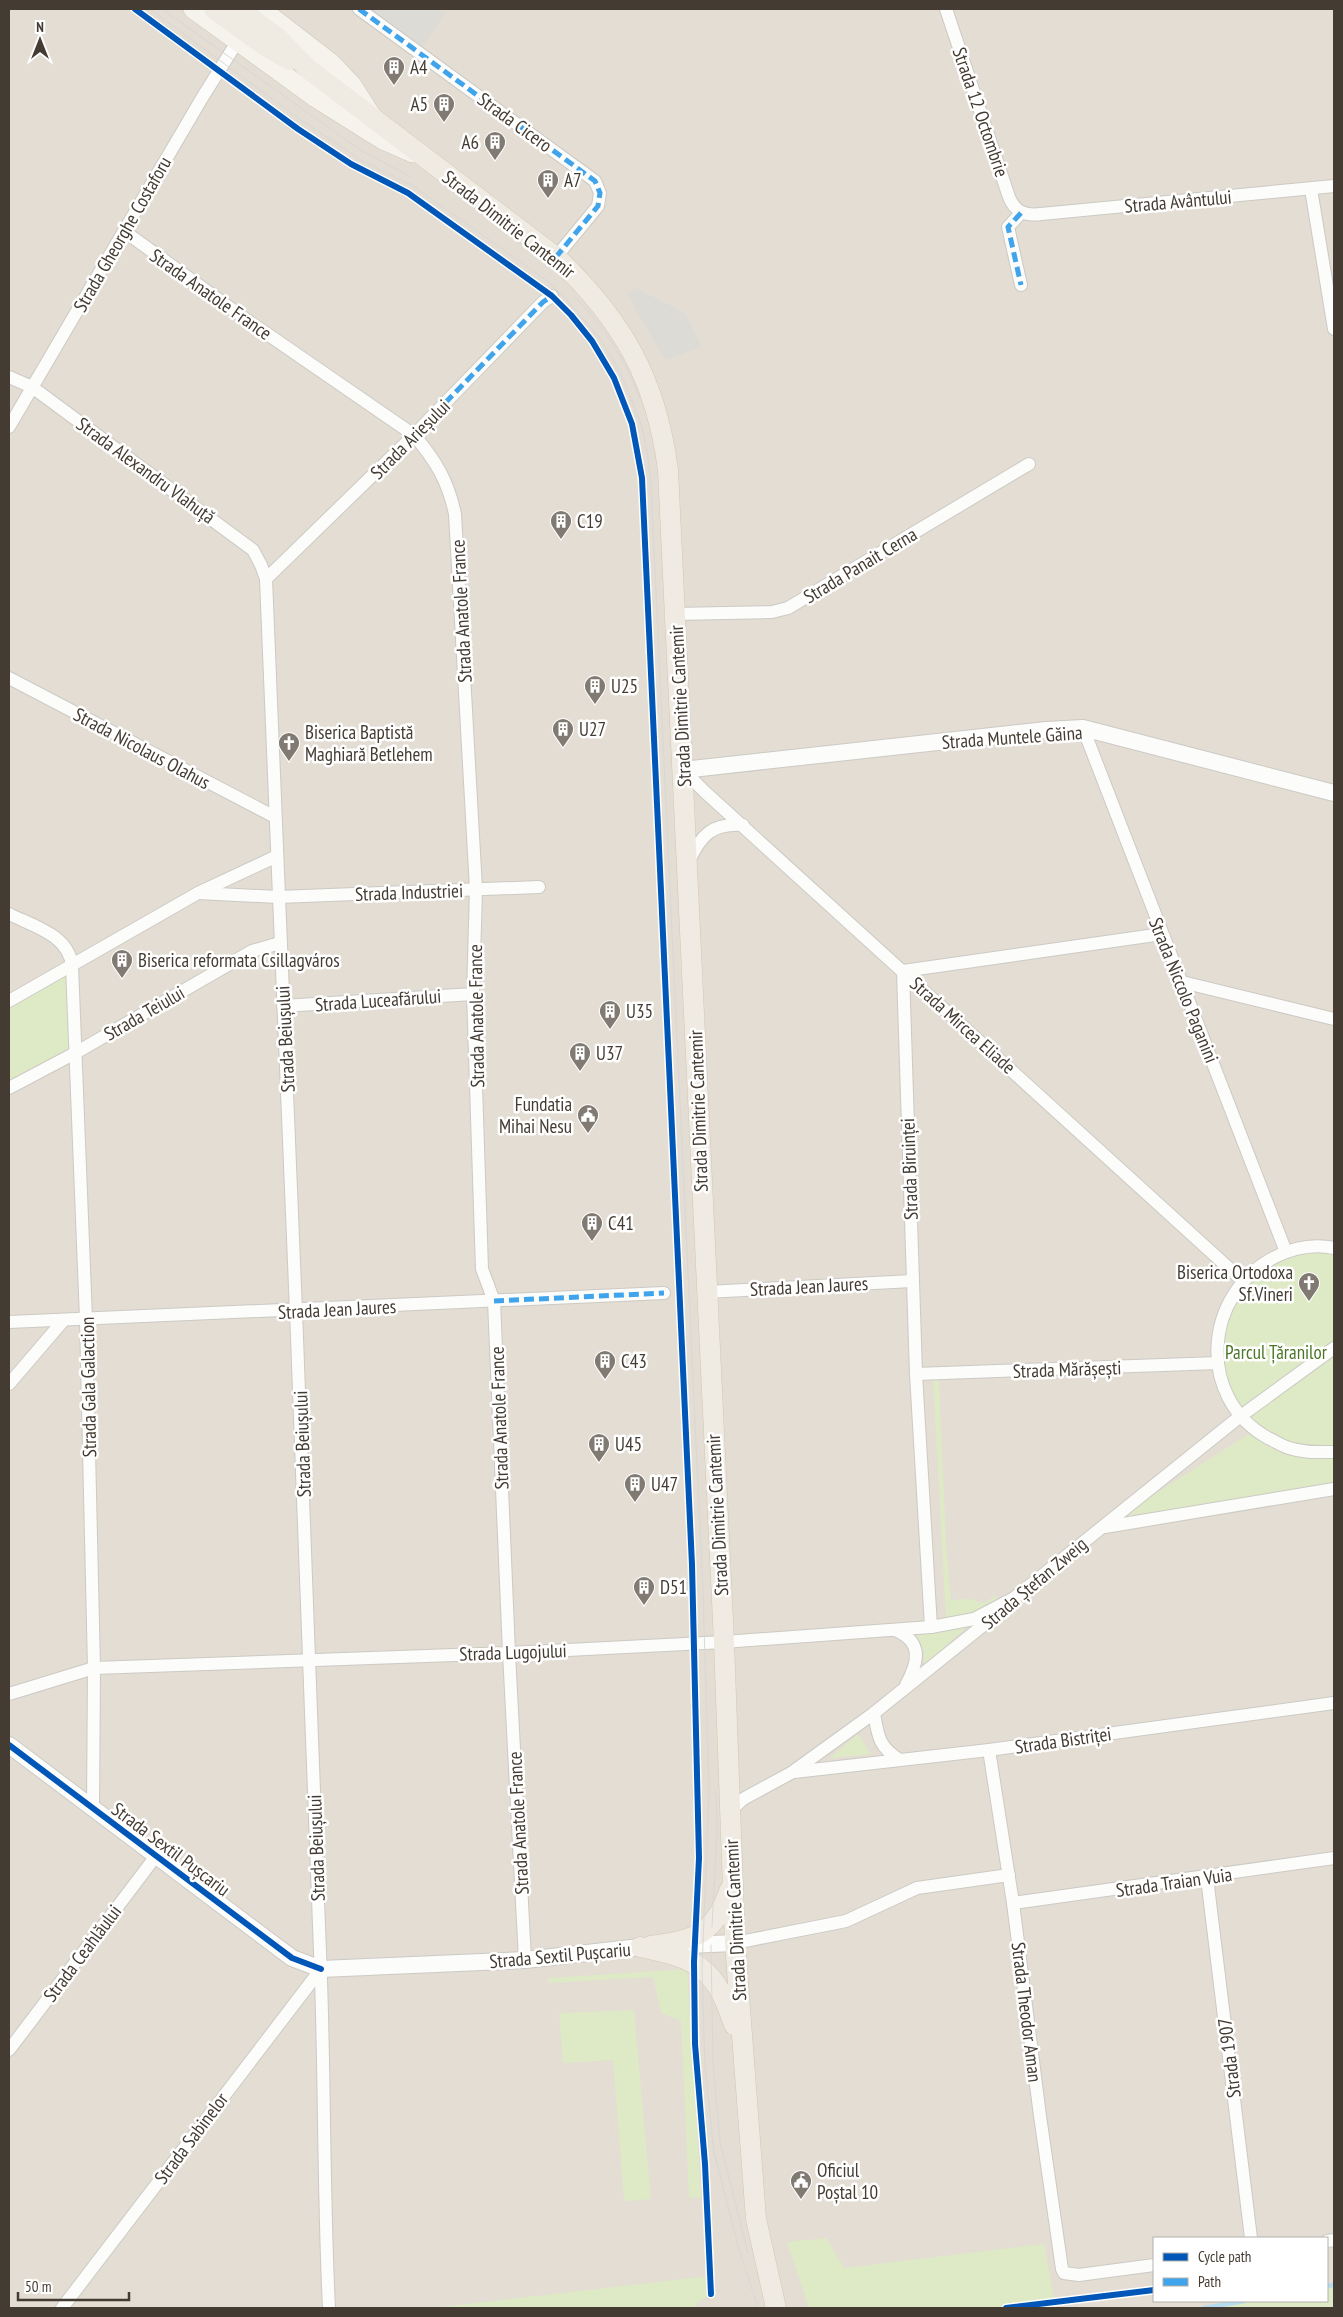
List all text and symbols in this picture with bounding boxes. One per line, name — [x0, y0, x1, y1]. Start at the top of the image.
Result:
north arrow — [15, 15, 65, 65]
text: N — [36, 18, 44, 36]
street label: Strada 12 Octombrie — [948, 44, 1014, 180]
building icon: A4 — [382, 55, 406, 86]
place label: A4 — [410, 55, 428, 79]
street label: Strada Cicero — [473, 87, 557, 157]
place label: A5 — [410, 92, 428, 116]
building icon: A5 — [432, 92, 456, 123]
place label: A6 — [461, 130, 479, 154]
building icon: A6 — [483, 130, 507, 161]
street label: Strada Gheorghe Costaforu — [68, 152, 176, 316]
street label: Strada Dimitrie Cantemir — [438, 165, 581, 284]
building icon: A7 — [536, 168, 560, 199]
place label: A7 — [564, 168, 582, 192]
street label: Strada Avântului — [1123, 184, 1233, 218]
street label: Strada Anatole France — [145, 243, 277, 345]
street label: Strada Arieșului — [365, 394, 455, 484]
street label: Strada Alexandru Vlahuță — [72, 412, 220, 528]
building icon: C19 — [549, 509, 573, 540]
place label: C19 — [577, 509, 603, 533]
street label: Strada Panait Cerna — [799, 522, 921, 608]
street label: Strada Anatole France — [445, 539, 477, 683]
street label: Strada Dimitrie Cantemir — [664, 624, 696, 788]
building icon: U25 — [583, 674, 607, 705]
place label: U25 — [611, 674, 638, 698]
street label: Strada Nicolaus Olahus — [70, 702, 214, 794]
building icon: U27 — [551, 717, 575, 748]
place label: U27 — [579, 717, 606, 741]
place label: Biserica Baptistă Maghiară Betlehem — [305, 720, 433, 766]
street label: Strada Muntele Găina — [941, 720, 1083, 754]
church icon: Biserica Baptistă Maghiară Betlehem — [277, 731, 301, 762]
street label: Strada Industriei — [355, 878, 463, 906]
street label: Strada Niccolo Paganini — [1144, 914, 1224, 1066]
street label: Strada Anatole France — [463, 944, 489, 1088]
building icon: Biserica reformata Csillagváros — [110, 948, 134, 979]
place label: Biserica reformata Csillagváros — [138, 948, 340, 972]
street label: Strada Mircea Eliade — [905, 971, 1021, 1079]
street label: Strada Teiului — [99, 980, 189, 1046]
street label: Strada Luceafărului — [314, 984, 442, 1016]
street label: Strada Beiușului — [270, 985, 300, 1093]
building icon: U35 — [598, 999, 622, 1030]
place label: U35 — [626, 999, 653, 1023]
street label: Strada Dimitrie Cantemir — [683, 1029, 713, 1192]
building icon: U37 — [568, 1041, 592, 1072]
place label: U37 — [596, 1041, 623, 1065]
place label: Fundatia Mihai Nesu — [499, 1092, 572, 1138]
public building icon: Fundatia Mihai Nesu — [576, 1103, 600, 1134]
street label: Strada Biruinței — [895, 1118, 923, 1220]
building icon: C41 — [580, 1211, 604, 1242]
place label: C41 — [608, 1211, 634, 1235]
place label: Biserica Ortodoxa Sf.Vineri — [1177, 1260, 1293, 1306]
street label: Strada Jean Jaures — [749, 1271, 869, 1301]
church icon: Biserica Ortodoxa Sf.Vineri — [1297, 1271, 1321, 1302]
street label: Strada Jean Jaures — [277, 1294, 397, 1324]
street label: Strada Gala Galaction — [75, 1316, 101, 1458]
park label: Parcul Țăranilor — [1225, 1340, 1328, 1364]
street label: Strada Anatole France — [485, 1346, 513, 1490]
building icon: C43 — [593, 1349, 617, 1380]
place label: C43 — [621, 1349, 647, 1373]
street label: Strada Mărășești — [1012, 1355, 1122, 1383]
street label: Strada Beiușului — [288, 1390, 316, 1498]
building icon: U45 — [587, 1432, 611, 1463]
place label: U45 — [615, 1432, 642, 1456]
street label: Strada Dimitrie Cantemir — [701, 1433, 733, 1597]
building icon: U47 — [623, 1472, 647, 1503]
place label: U47 — [651, 1472, 678, 1496]
street label: Strada Ștefan Zweig — [976, 1532, 1092, 1634]
building icon: D51 — [632, 1575, 656, 1606]
place label: D51 — [660, 1575, 687, 1599]
street label: Strada Lugojului — [459, 1638, 567, 1666]
street label: Strada Bistriței — [1013, 1721, 1113, 1759]
street label: Strada Anatole France — [502, 1751, 534, 1895]
street label: Strada Beiușului — [302, 1794, 330, 1902]
street label: Strada Sextil Pușcariu — [107, 1797, 235, 1901]
street label: Strada Dimitrie Cantemir — [719, 1838, 751, 2002]
street label: Strada Traian Vuia — [1114, 1862, 1234, 1902]
street label: Strada Ceahlăului — [38, 1900, 126, 2006]
street label: Strada Sextil Pușcariu — [488, 1937, 632, 1973]
street label: Strada Theodor Aman — [1007, 1941, 1047, 2083]
street label: Strada 1907 — [1212, 2017, 1246, 2099]
street label: Strada Sabinelor — [149, 2087, 234, 2188]
place label: Oficiul Poștal 10 — [817, 2158, 878, 2204]
public building icon: Oficiul Poștal 10 — [789, 2169, 813, 2200]
legend — [1153, 2237, 1328, 2302]
text: Cycle path — [1198, 2247, 1251, 2266]
scale bar — [18, 2270, 129, 2302]
text: Path — [1198, 2272, 1221, 2291]
text: 50 m — [25, 2277, 51, 2296]

